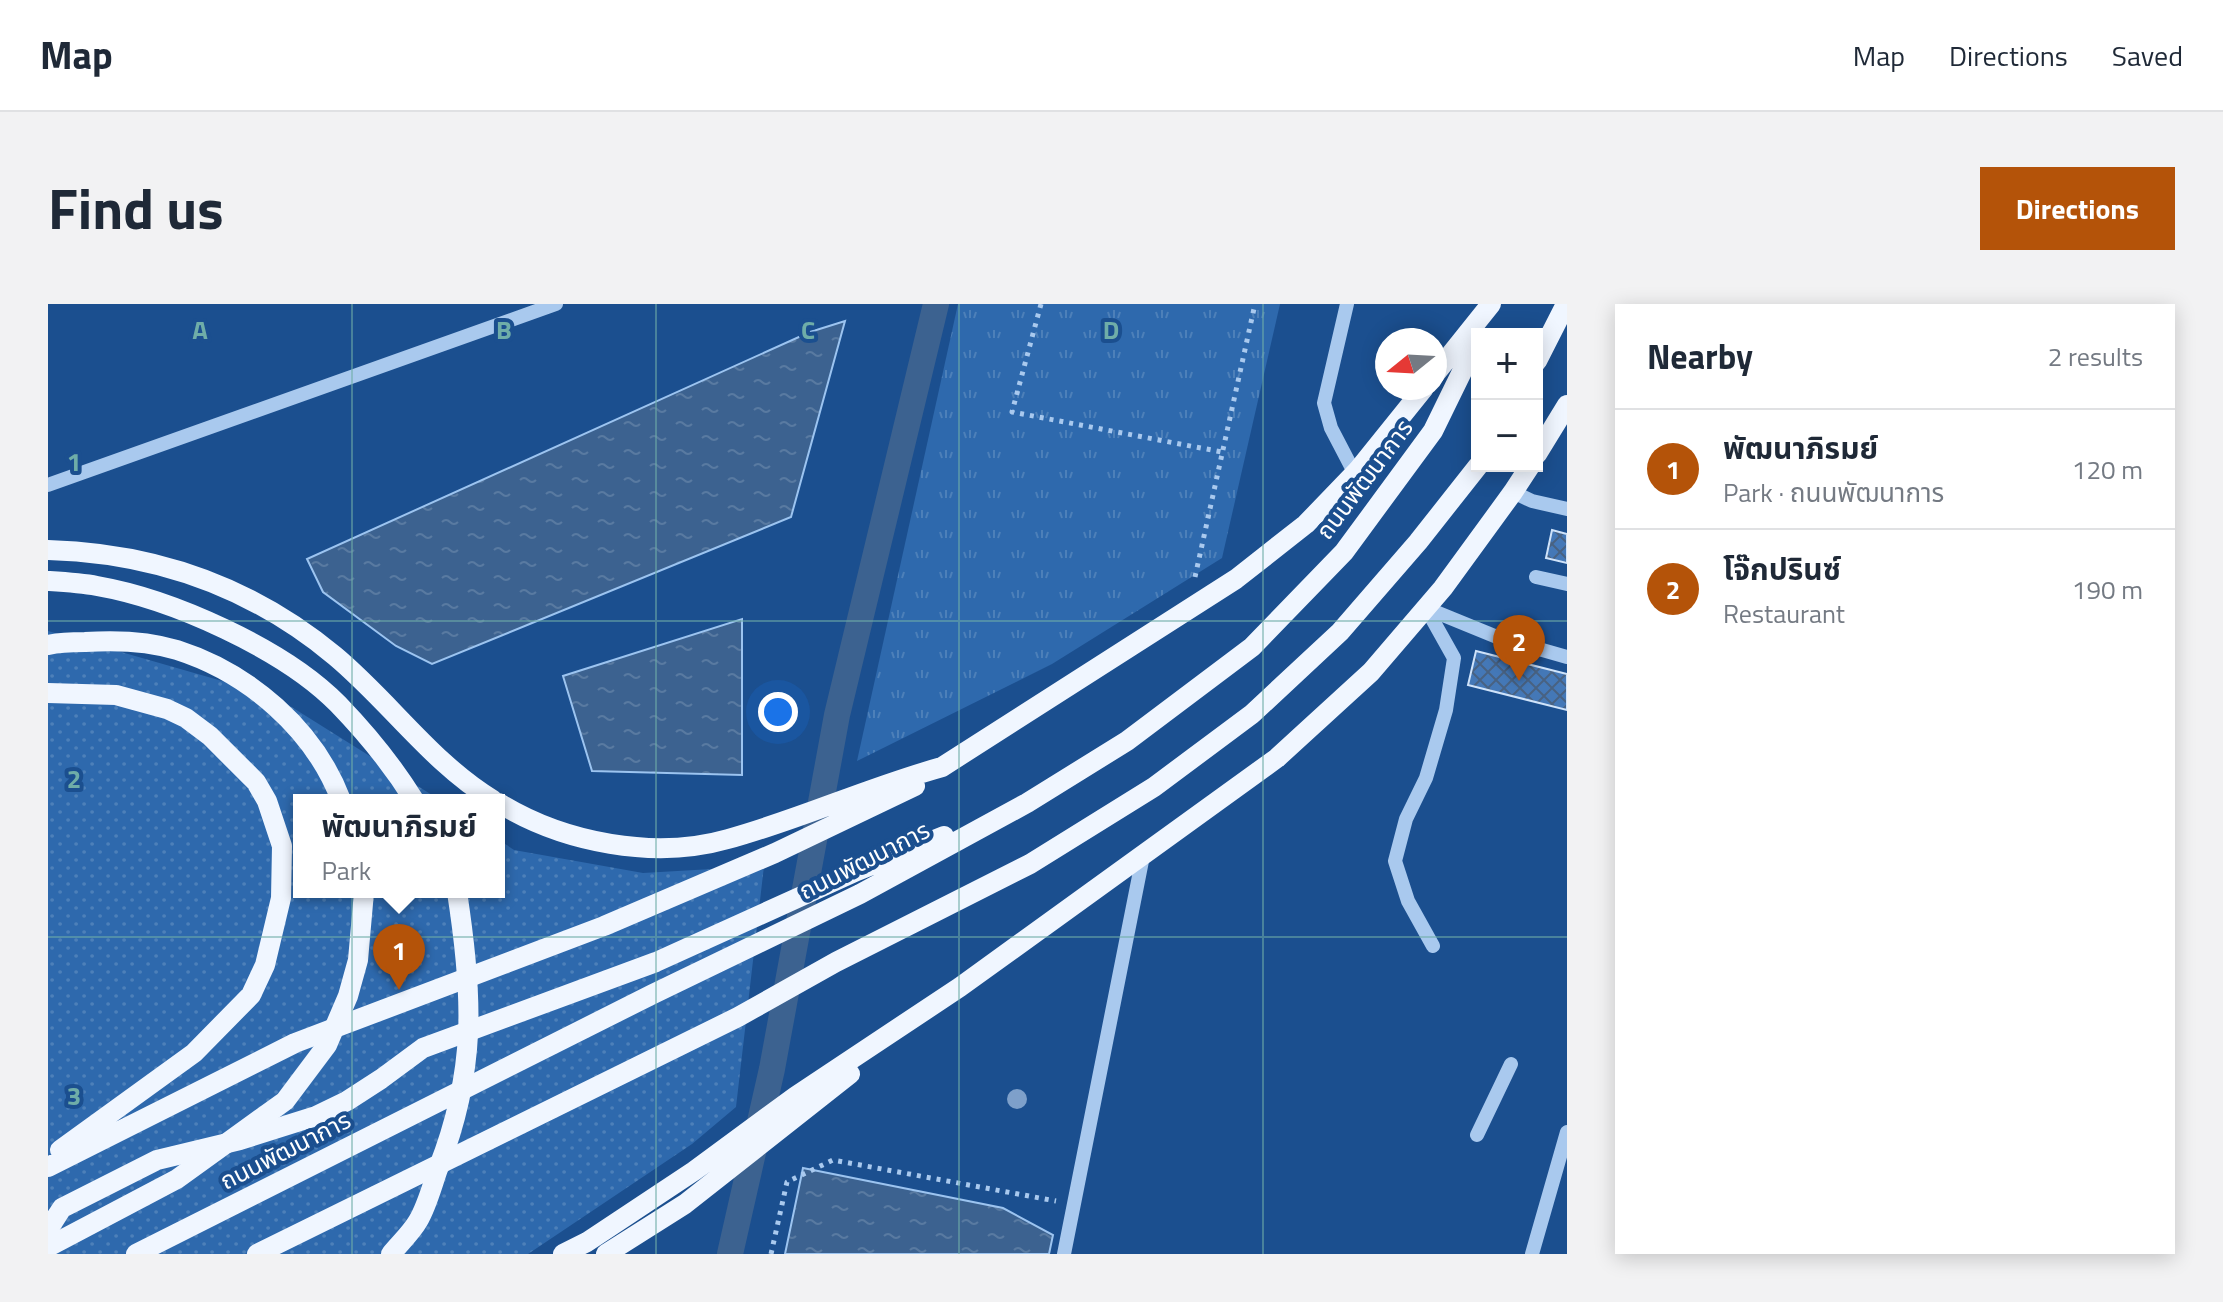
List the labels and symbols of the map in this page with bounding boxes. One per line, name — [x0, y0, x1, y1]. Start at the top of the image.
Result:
text: A — [192, 310, 208, 349]
text: B — [496, 310, 512, 349]
text: C — [801, 310, 815, 349]
text: D — [1103, 310, 1119, 349]
north arrow — [1375, 328, 1447, 400]
street label: ถนนพัฒนาการ — [1307, 411, 1421, 547]
text: 1 — [67, 442, 81, 481]
pin: 2 — [1493, 615, 1545, 681]
your location — [758, 692, 798, 732]
text: 2 — [67, 759, 81, 798]
street label: ถนนพัฒนาการ — [792, 812, 936, 908]
pin: 1 — [373, 924, 425, 990]
text: 3 — [67, 1076, 81, 1115]
street label: ถนนพัฒนาการ — [213, 1102, 357, 1198]

